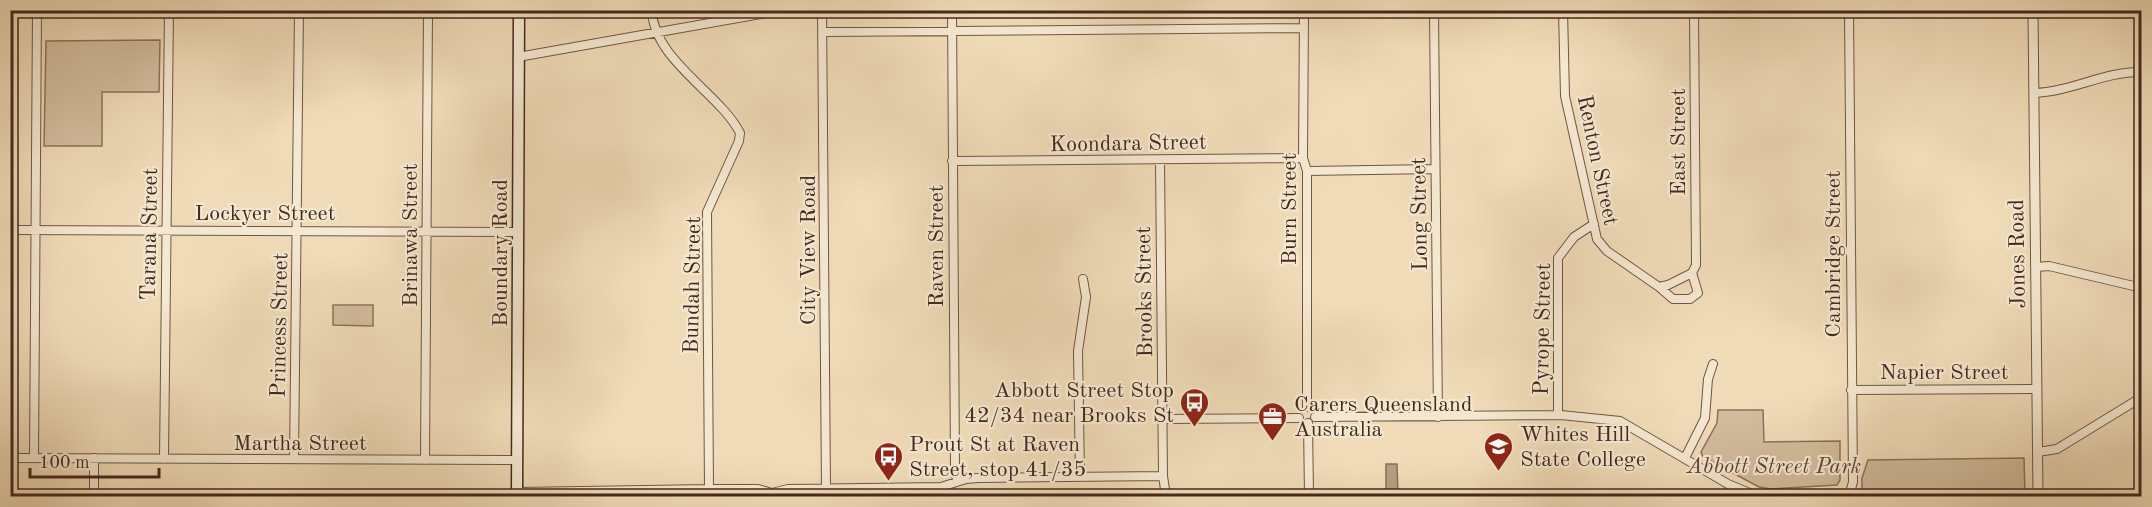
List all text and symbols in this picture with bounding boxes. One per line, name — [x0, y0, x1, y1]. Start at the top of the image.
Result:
street label: East Street — [1668, 88, 1690, 196]
street label: Renton Street — [1572, 93, 1622, 228]
street label: Koondara Street — [1049, 132, 1207, 156]
street label: Burn Street — [1279, 153, 1301, 265]
street label: Long Street — [1408, 157, 1432, 271]
street label: Brinawa Street — [400, 163, 422, 307]
street label: Tarana Street — [138, 168, 162, 300]
street label: Cambridge Street — [1823, 170, 1845, 338]
street label: City View Road — [798, 175, 820, 325]
street label: Boundary Road — [490, 179, 512, 327]
street label: Raven Street — [926, 185, 948, 307]
street label: Jones Road — [2006, 199, 2030, 309]
street label: Lockyer Street — [195, 203, 335, 225]
street label: Bundah Street — [681, 216, 705, 354]
street label: Brooks Street — [1133, 226, 1157, 358]
street label: Princess Street — [268, 252, 292, 398]
street label: Pyrope Street — [1531, 263, 1555, 395]
street label: Napier Street — [1880, 362, 2008, 384]
place label: Abbott Street Stop 42/34 near Brooks St — [964, 380, 1174, 427]
bus stop icon: Abbott Street Stop 42/34 near Brooks St — [1179, 386, 1211, 428]
place label: Carers Queensland Australia — [1294, 394, 1472, 441]
office icon: Carers Queensland Australia — [1257, 400, 1289, 442]
place label: Whites Hill State College — [1520, 424, 1646, 471]
school or university icon: Whites Hill State College — [1483, 430, 1515, 472]
street label: Martha Street — [233, 433, 367, 455]
place label: Prout St at Raven Street, stop 41/35 — [909, 434, 1086, 481]
bus stop icon: Prout St at Raven Street, stop 41/35 — [872, 440, 904, 482]
scale bar — [30, 441, 159, 479]
text: 100 m — [39, 454, 90, 472]
park label: Abbott Street Park — [1686, 456, 1861, 478]

